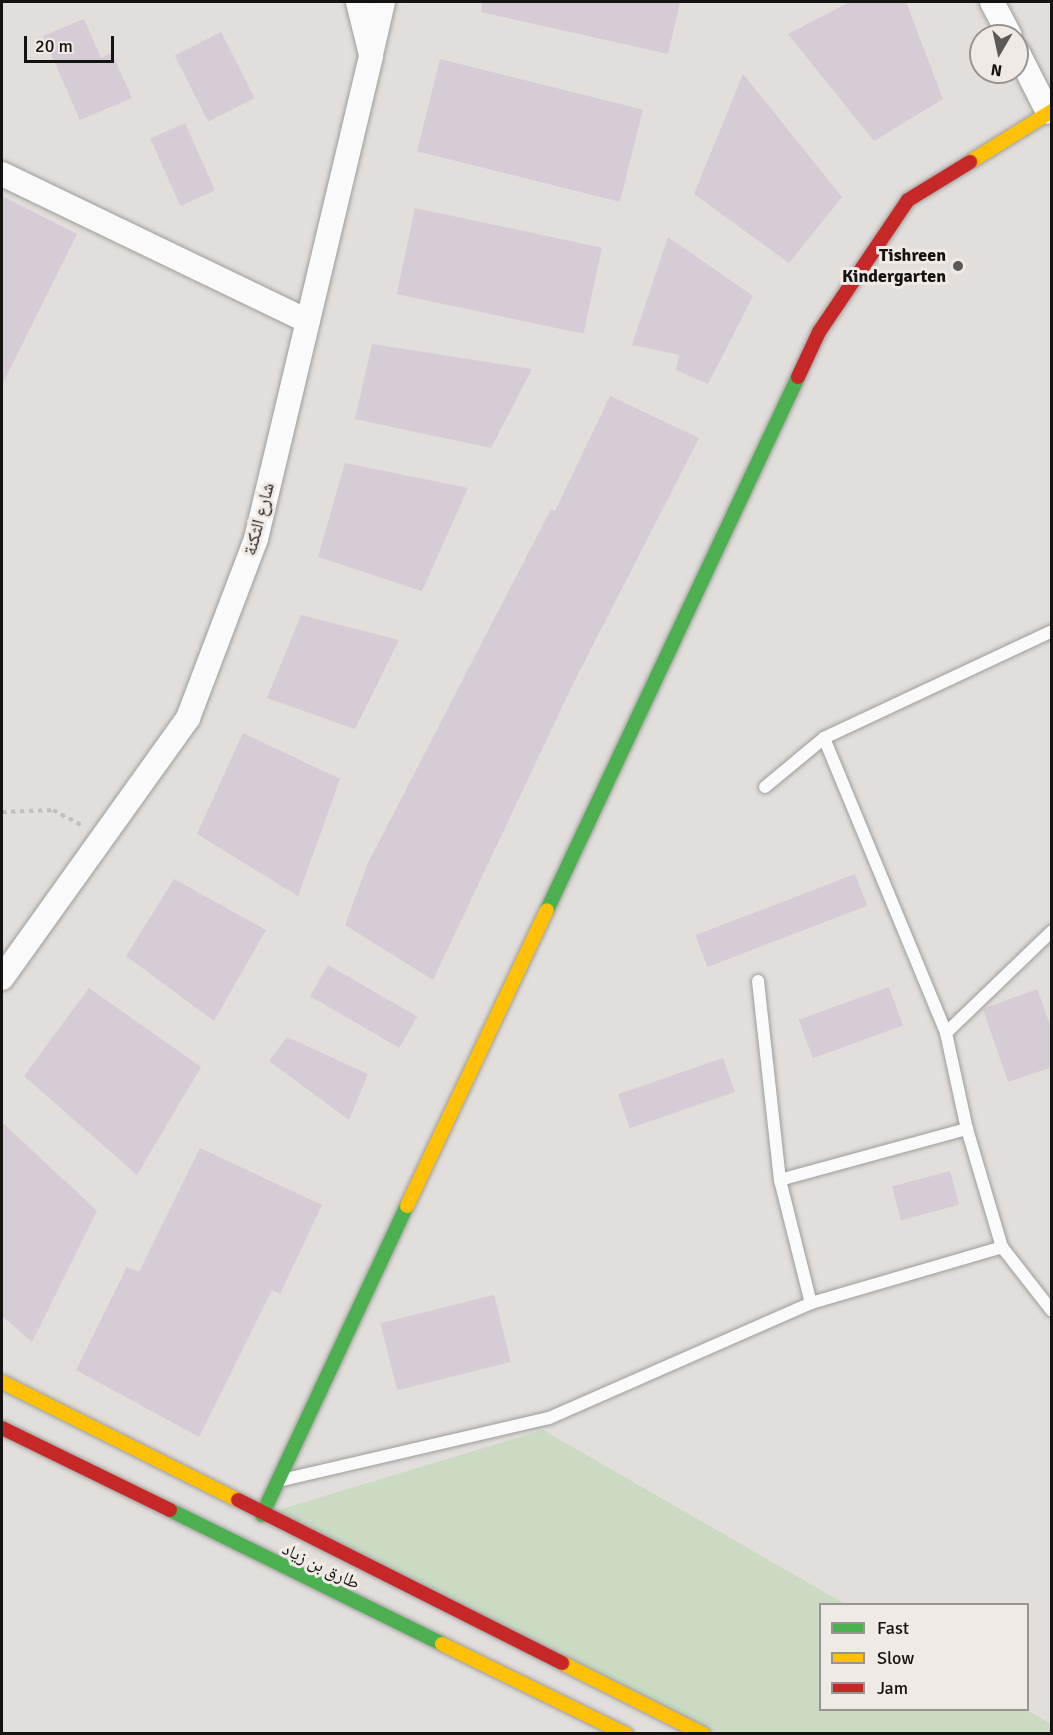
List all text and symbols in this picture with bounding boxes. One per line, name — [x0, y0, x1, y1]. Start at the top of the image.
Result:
scale bar — [27, 24, 117, 62]
north arrow — [969, 24, 1029, 84]
text: 20 m — [35, 35, 73, 57]
text: N — [989, 59, 1004, 81]
place label: Tishreen Kindergarten — [842, 245, 946, 288]
marker: Tishreen Kindergarten — [951, 259, 965, 273]
street label: شارع الثكنة — [239, 480, 279, 558]
street label: طارق بن زياد — [279, 1538, 363, 1594]
legend — [819, 1603, 1029, 1711]
text: Fast — [877, 1617, 909, 1639]
text: Slow — [877, 1647, 914, 1669]
text: Jam — [877, 1677, 908, 1699]

